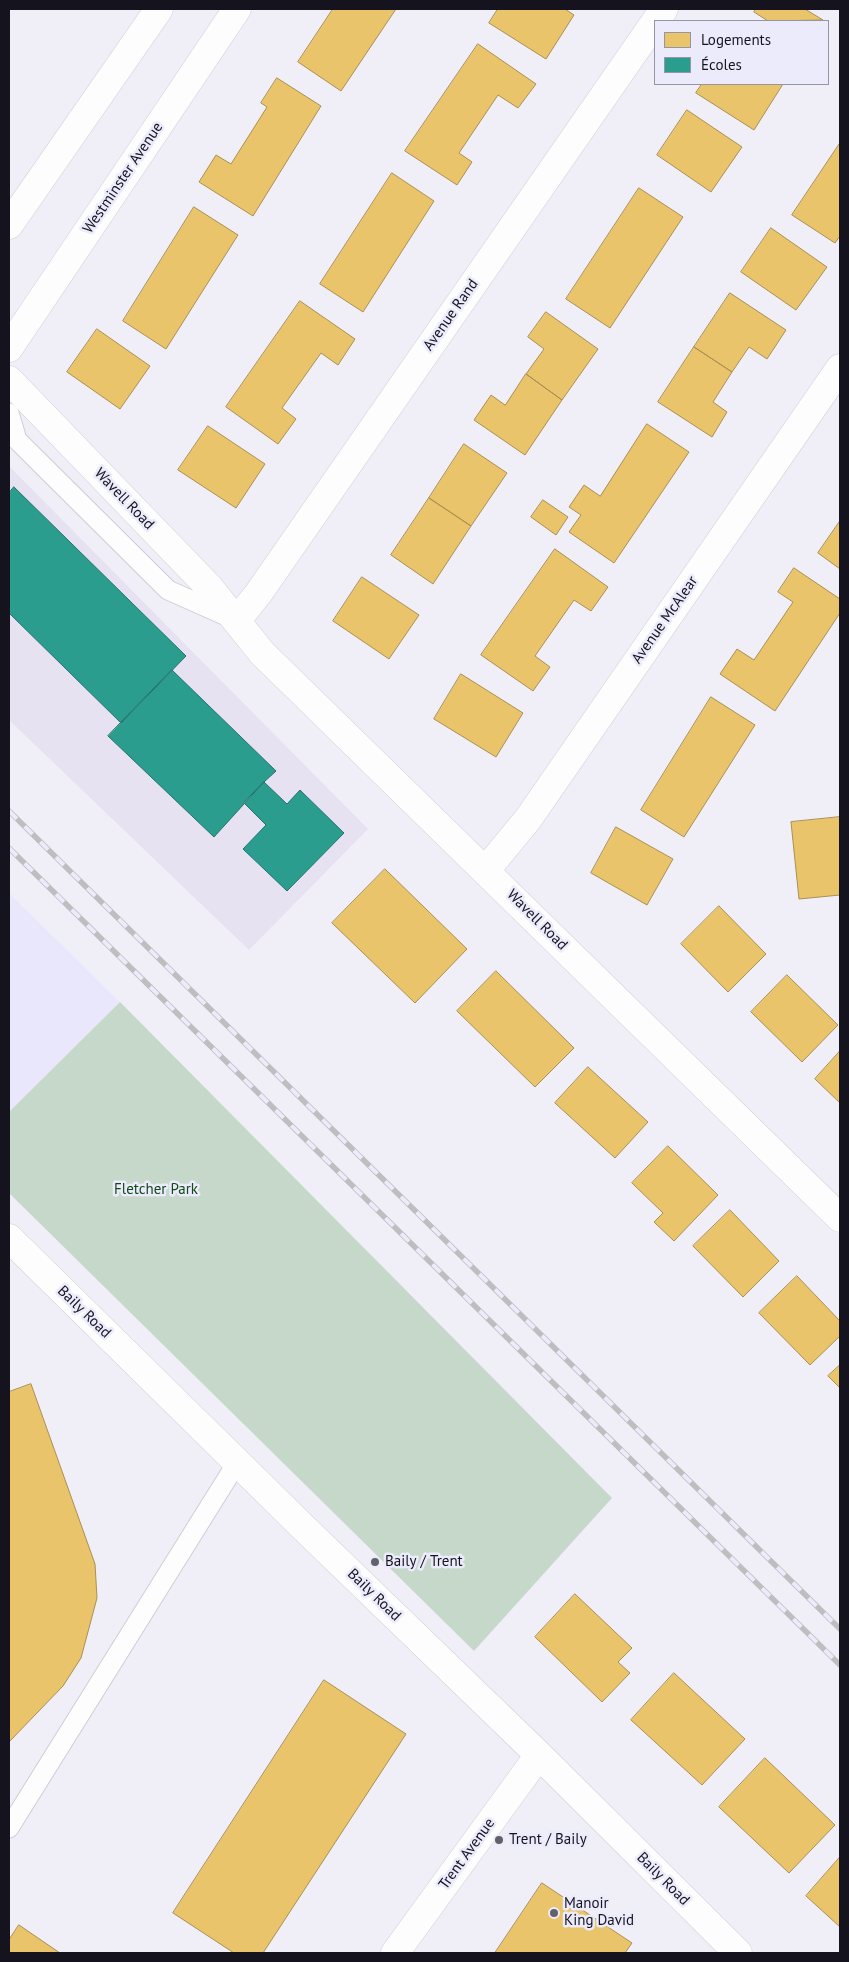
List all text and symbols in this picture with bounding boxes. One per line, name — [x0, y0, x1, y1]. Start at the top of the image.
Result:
legend — [654, 20, 829, 85]
text: Logements — [701, 30, 771, 49]
text: Écoles — [701, 55, 742, 74]
street label: Westminster Avenue — [79, 119, 167, 237]
street label: Avenue Rand — [420, 276, 482, 354]
street label: Wavell Road — [90, 465, 158, 533]
street label: Avenue McAlear — [628, 573, 702, 667]
street label: Wavell Road — [503, 886, 571, 954]
park label: Fletcher Park — [114, 1181, 198, 1199]
street label: Baily Road — [54, 1282, 114, 1342]
place label: Baily / Trent — [385, 1553, 463, 1571]
marker: Baily / Trent — [369, 1556, 381, 1568]
street label: Baily Road — [344, 1565, 404, 1625]
street label: Trent Avenue — [435, 1815, 499, 1893]
place label: Trent / Baily — [509, 1831, 587, 1849]
marker: Trent / Baily — [493, 1834, 505, 1846]
street label: Baily Road — [633, 1849, 693, 1909]
place label: Manoir King David — [564, 1895, 634, 1930]
marker: Manoir King David — [548, 1907, 560, 1919]

